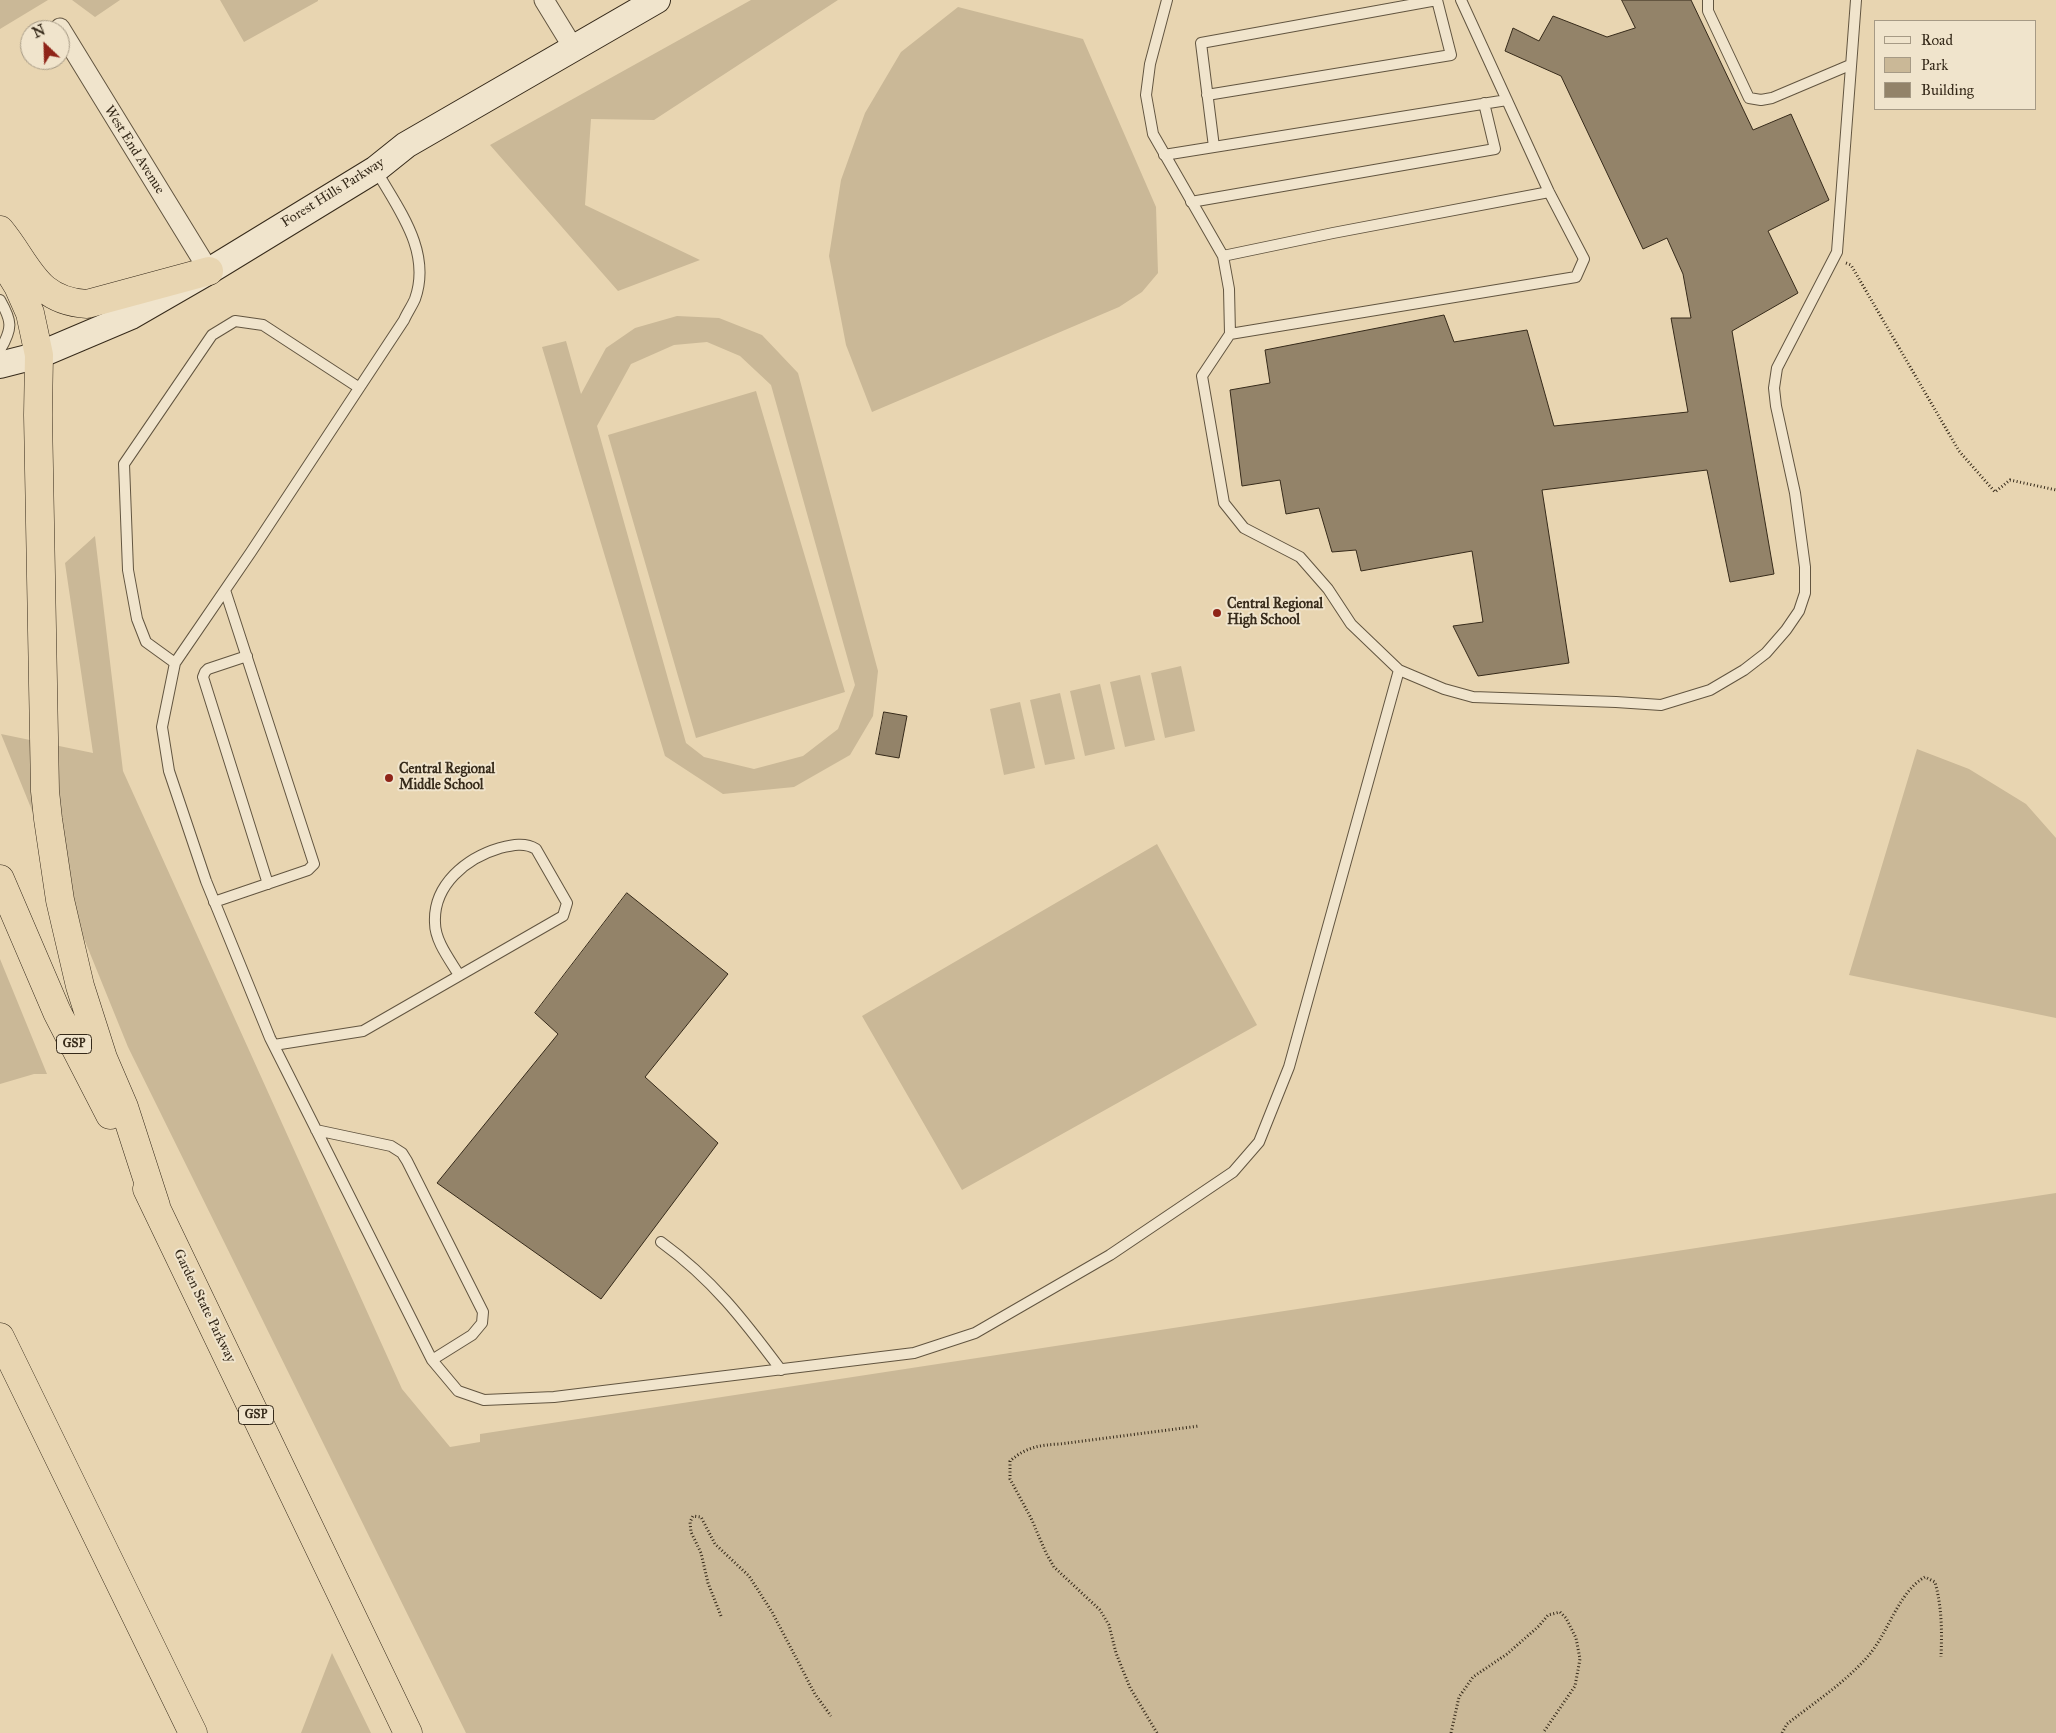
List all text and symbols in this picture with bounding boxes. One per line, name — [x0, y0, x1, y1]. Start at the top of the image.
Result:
north arrow — [20, 20, 70, 70]
legend — [1874, 20, 2036, 110]
text: N — [30, 22, 48, 42]
text: Road — [1921, 31, 1953, 49]
text: Park — [1921, 56, 1948, 74]
text: Building — [1921, 81, 1974, 99]
street label: West End Avenue — [100, 103, 168, 197]
street label: Forest Hills Parkway — [278, 155, 388, 231]
place label: Central Regional High School — [1227, 597, 1323, 630]
marker: Central Regional High School — [1211, 607, 1223, 619]
place label: Central Regional Middle School — [399, 762, 495, 794]
marker: Central Regional Middle School — [383, 772, 395, 784]
road number: GSP — [56, 1034, 92, 1054]
street label: Garden State Parkway — [169, 1246, 239, 1366]
road number: GSP — [238, 1406, 274, 1424]

